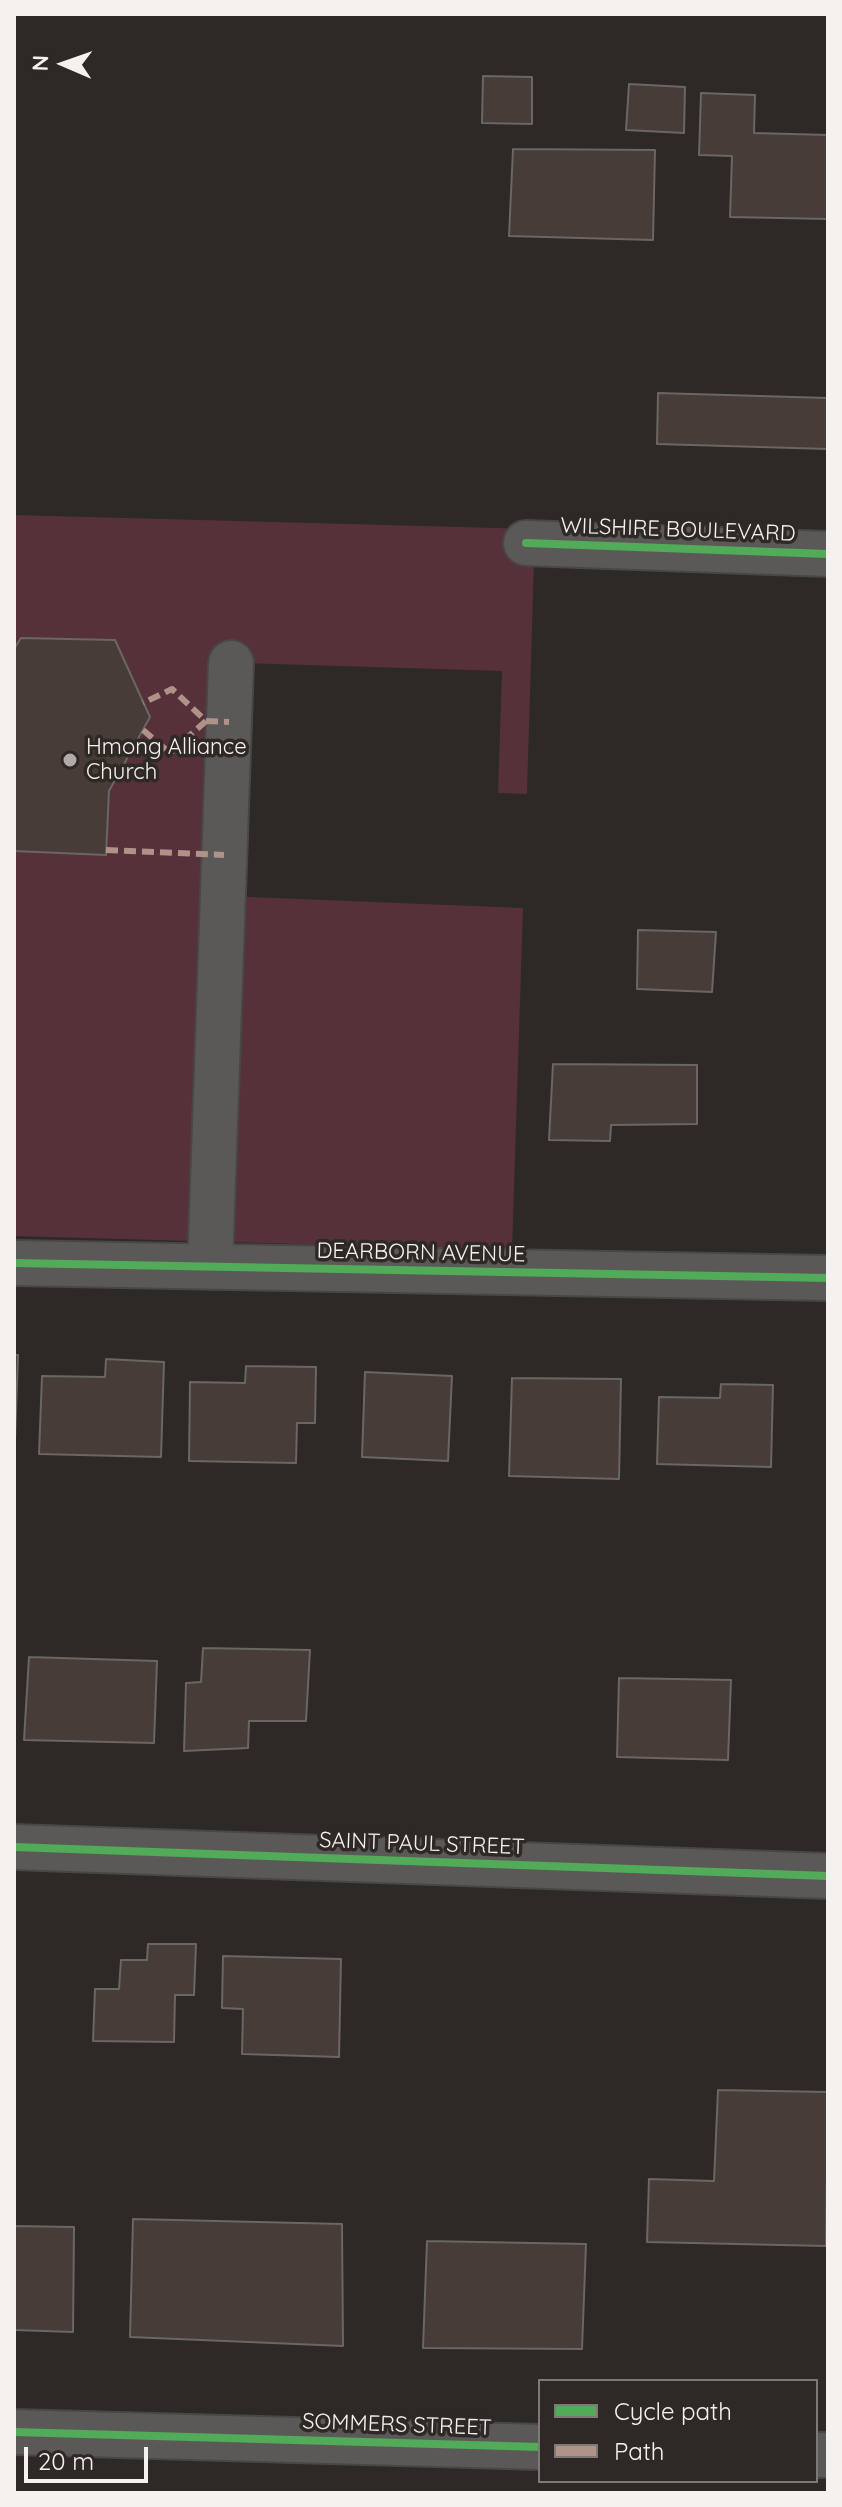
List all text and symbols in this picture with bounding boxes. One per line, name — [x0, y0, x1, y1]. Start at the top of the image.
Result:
north arrow — [24, 24, 104, 104]
text: N — [26, 55, 54, 72]
street label: WILSHIRE BOULEVARD — [560, 513, 796, 547]
place label: Hmong Alliance Church — [86, 734, 247, 786]
marker: Hmong Alliance Church — [61, 751, 79, 769]
street label: DEARBORN AVENUE — [316, 1238, 526, 1268]
street label: SAINT PAUL STREET — [319, 1827, 525, 1861]
legend — [538, 2379, 818, 2483]
text: Cycle path — [614, 2396, 732, 2426]
street label: SOMMERS STREET — [302, 2408, 492, 2442]
scale bar — [28, 2431, 152, 2481]
text: Path — [614, 2436, 665, 2466]
text: 20 m — [38, 2446, 94, 2476]

